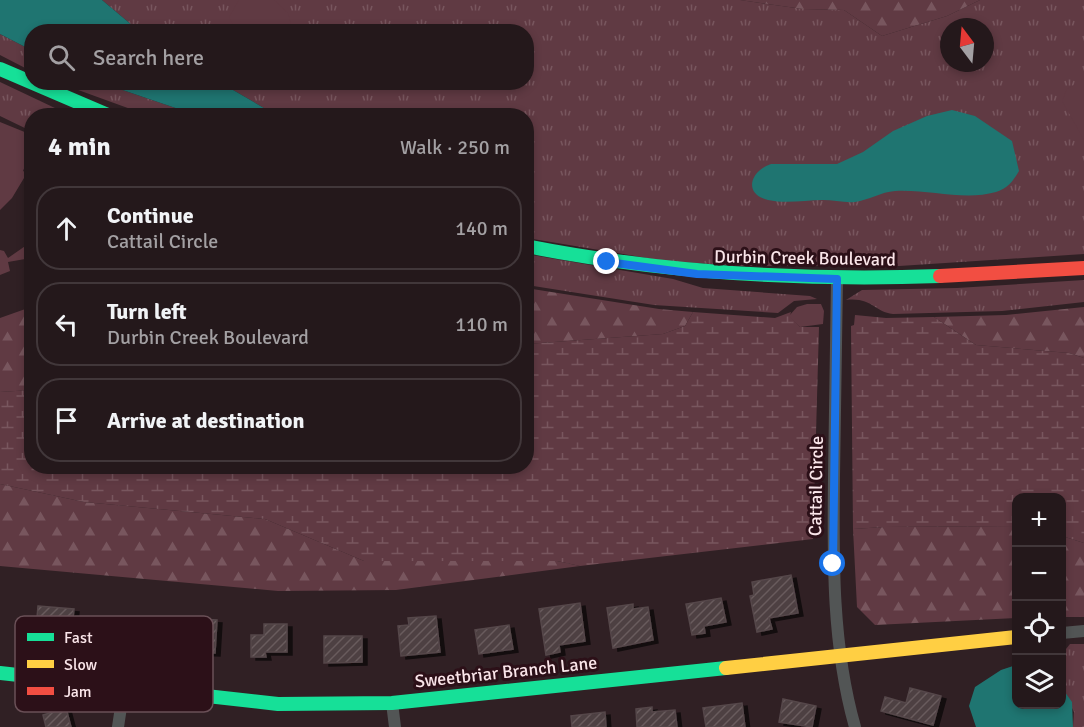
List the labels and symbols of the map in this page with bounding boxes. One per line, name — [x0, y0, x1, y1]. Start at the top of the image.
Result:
north arrow — [940, 18, 994, 72]
street label: Durbin Creek Boulevard — [714, 245, 896, 271]
route end — [593, 248, 619, 274]
street label: Cattail Circle — [804, 436, 828, 536]
route start — [819, 550, 845, 576]
legend — [15, 616, 213, 712]
text: Fast — [64, 628, 93, 648]
street label: Sweetbriar Branch Lane — [414, 651, 598, 693]
text: Slow — [64, 655, 98, 675]
text: Jam — [64, 682, 92, 702]

